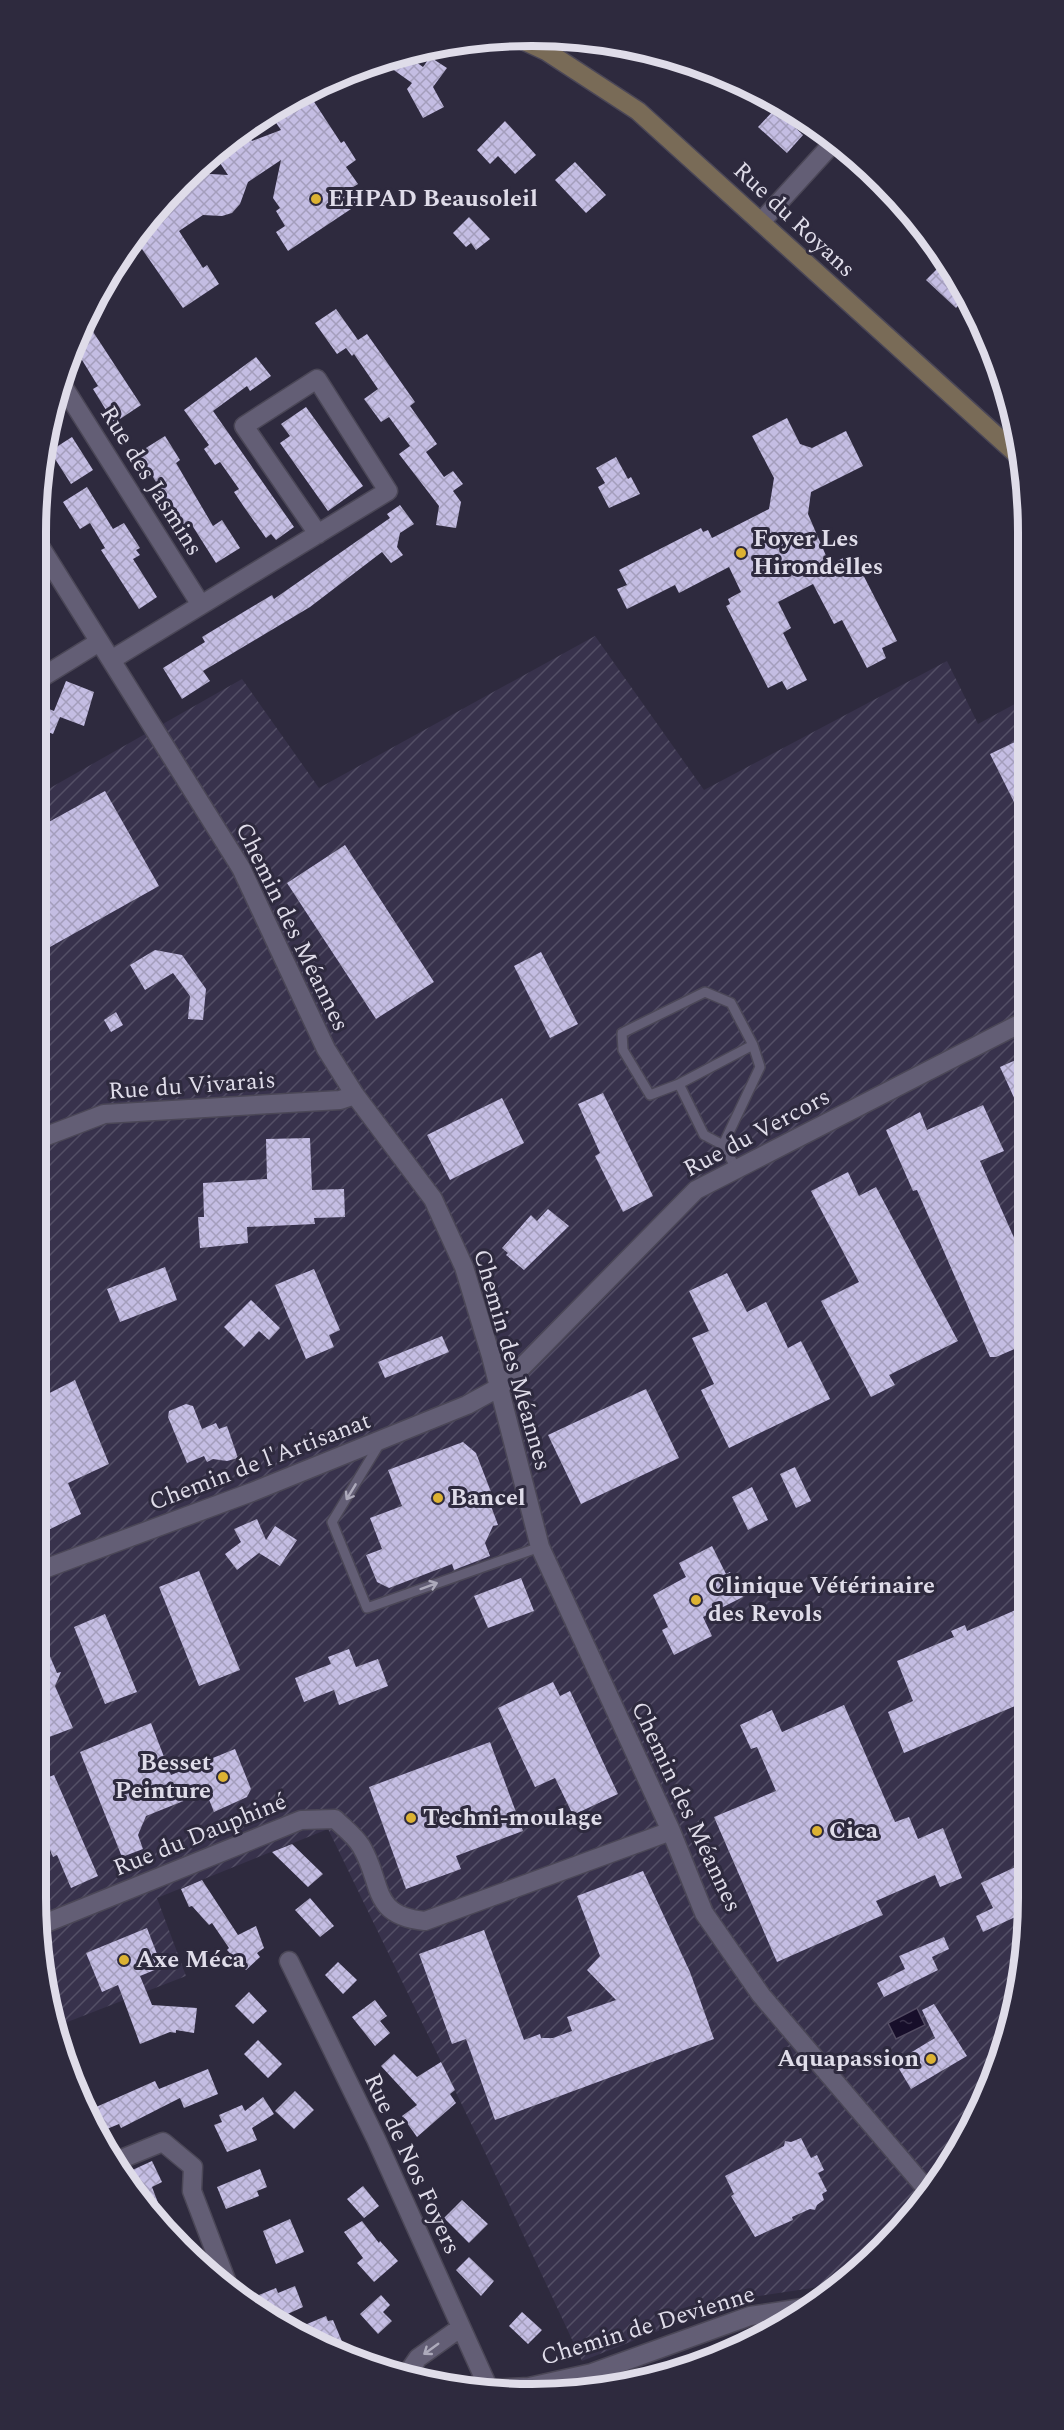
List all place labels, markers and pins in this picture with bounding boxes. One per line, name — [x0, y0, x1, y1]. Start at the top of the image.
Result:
place label: EHPAD Beausoleil — [328, 181, 538, 217]
marker: EHPAD Beausoleil — [309, 192, 323, 206]
place label: Foyer Les Hirondelles — [753, 521, 883, 585]
marker: Foyer Les Hirondelles — [734, 546, 748, 560]
place label: Bancel — [450, 1480, 526, 1516]
marker: Bancel — [431, 1491, 445, 1505]
place label: Clinique Vétérinaire des Revols — [708, 1568, 935, 1632]
marker: Clinique Vétérinaire des Revols — [689, 1593, 703, 1607]
place label: Besset Peinture — [115, 1745, 211, 1809]
marker: Besset Peinture — [216, 1770, 230, 1784]
place label: Techni-moulage — [423, 1800, 602, 1836]
marker: Techni-moulage — [404, 1811, 418, 1825]
place label: Cica — [829, 1813, 879, 1849]
marker: Cica — [810, 1824, 824, 1838]
place label: Axe Méca — [136, 1942, 246, 1978]
marker: Axe Méca — [117, 1953, 131, 1967]
place label: Aquapassion — [777, 2041, 919, 2077]
marker: Aquapassion — [924, 2052, 938, 2066]

